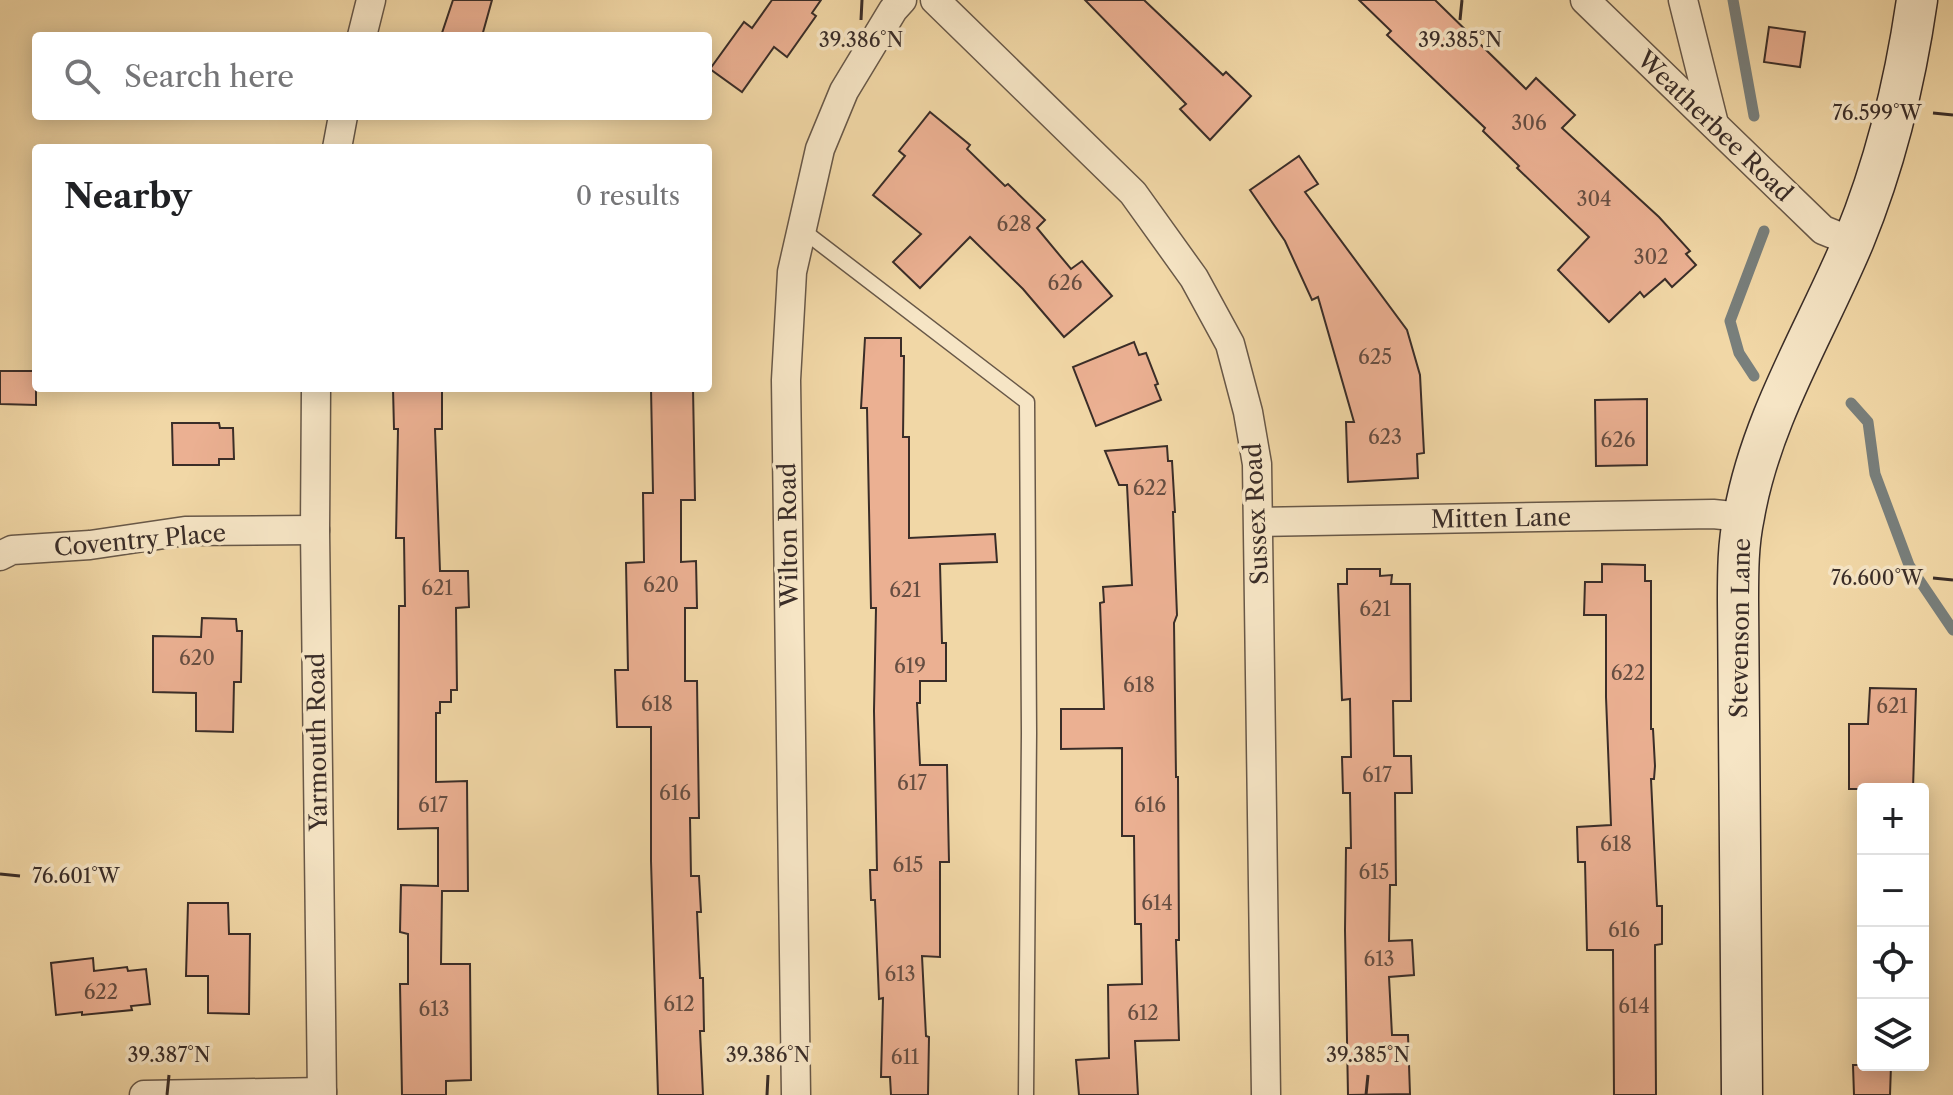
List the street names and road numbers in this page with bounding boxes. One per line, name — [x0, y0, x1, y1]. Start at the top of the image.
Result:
street label: Weatherbee Road — [1631, 44, 1799, 208]
street label: Sussex Road — [1238, 442, 1274, 586]
street label: Wilton Road — [772, 462, 804, 609]
street label: Mitten Lane — [1431, 502, 1571, 534]
street label: Coventry Place — [53, 518, 227, 562]
street label: Stevenson Lane — [1724, 538, 1756, 718]
street label: Yarmouth Road — [301, 652, 333, 833]

